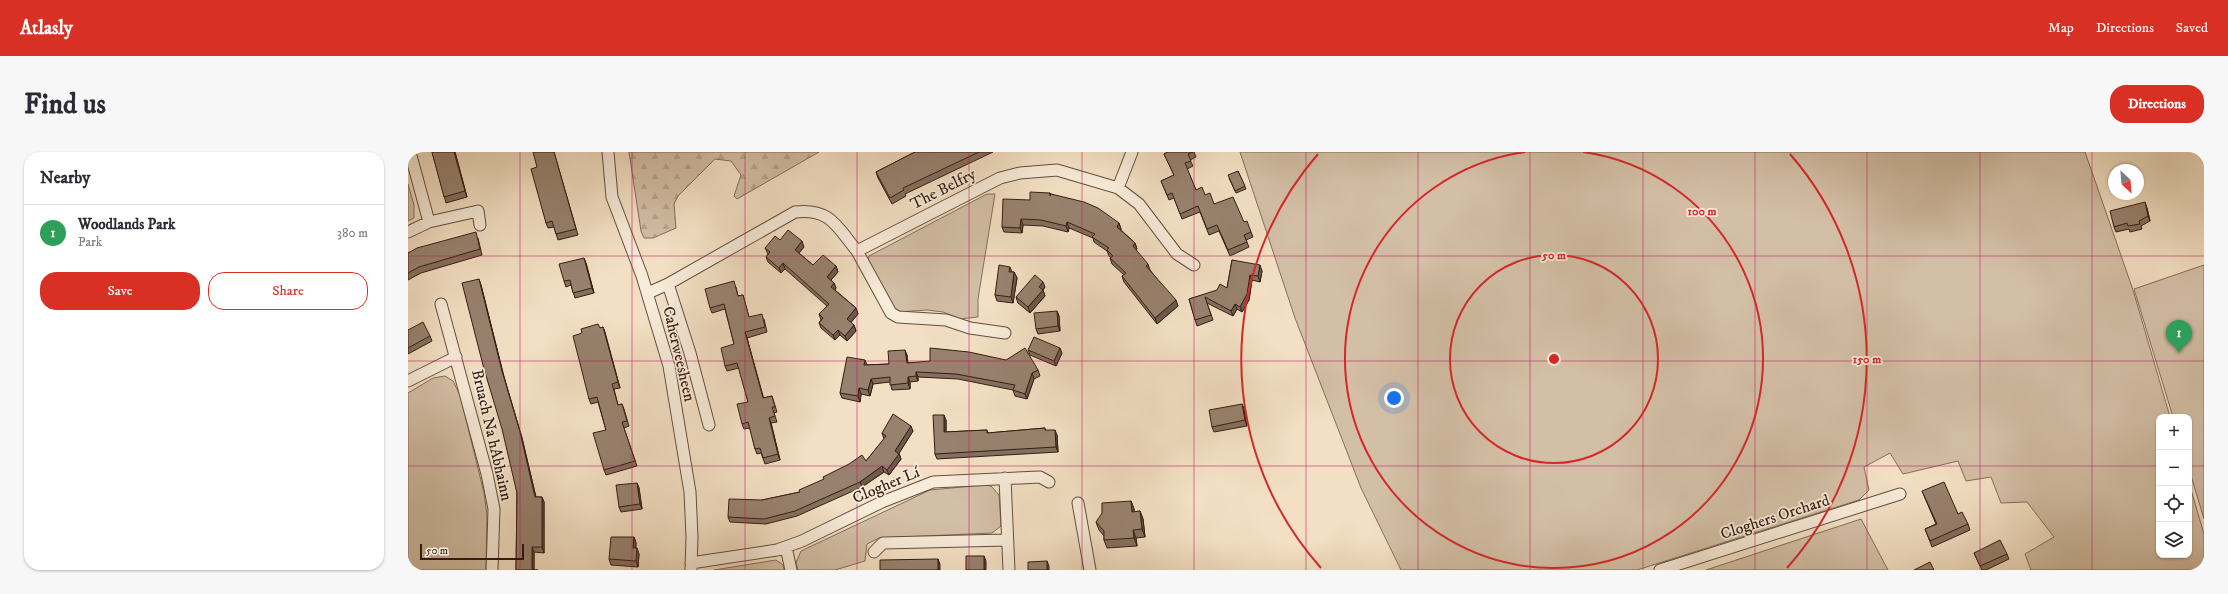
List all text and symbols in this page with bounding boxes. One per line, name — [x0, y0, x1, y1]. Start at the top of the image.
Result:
text: Atlasly — [20, 17, 73, 40]
text: Map — [2048, 19, 2074, 37]
text: Directions — [2096, 19, 2154, 37]
text: Saved — [2176, 19, 2208, 37]
button: Directions — [2110, 85, 2204, 123]
text: Find us — [24, 87, 106, 122]
street label: The Belfry — [907, 164, 979, 214]
north arrow — [2108, 164, 2144, 200]
text: Nearby — [40, 167, 90, 189]
text: 100 m — [1688, 204, 1716, 219]
text: Woodlands Park — [78, 215, 175, 234]
text: 1 — [51, 225, 55, 241]
text: 380 m — [337, 225, 368, 241]
text: Park — [78, 234, 102, 250]
text: 50 m — [1541, 248, 1566, 263]
button: Save — [40, 272, 200, 310]
button: Share — [208, 272, 368, 310]
street label: Caherweesheen — [658, 304, 700, 404]
pin: 1 — [2166, 320, 2192, 353]
centre of rings — [1547, 352, 1561, 366]
text: 150 m — [1853, 352, 1881, 367]
street label: Bruach Na hAbhainn — [467, 367, 517, 503]
your location — [1384, 388, 1404, 408]
map controls — [2156, 414, 2192, 558]
button: + — [2156, 414, 2192, 450]
button: − — [2156, 450, 2192, 486]
street label: Clogher Lí — [849, 462, 923, 508]
button: locate — [2156, 486, 2192, 522]
street label: Cloghers Orchard — [1718, 490, 1832, 544]
button: layers — [2156, 522, 2192, 558]
scale bar — [420, 542, 524, 561]
text: 50 m — [426, 544, 448, 558]

